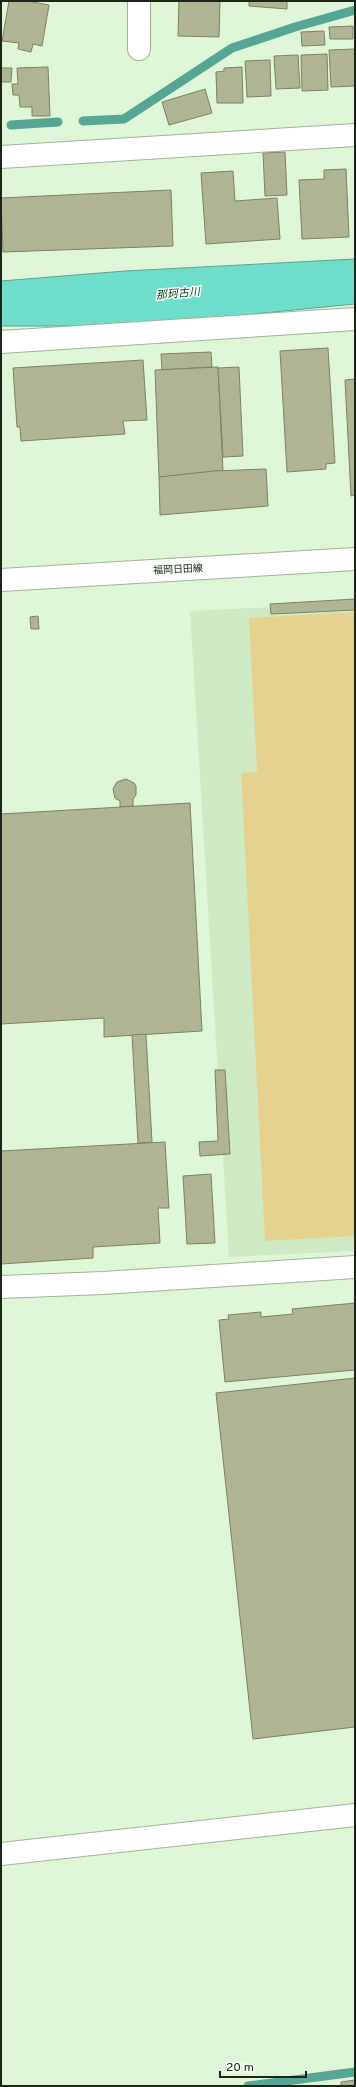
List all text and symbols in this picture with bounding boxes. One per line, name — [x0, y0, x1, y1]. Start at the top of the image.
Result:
water label: 那珂古川 — [155, 285, 202, 303]
street label: 福岡日田線 — [153, 562, 203, 578]
scale bar — [220, 2053, 306, 2079]
text: 20 m — [226, 2060, 254, 2076]

